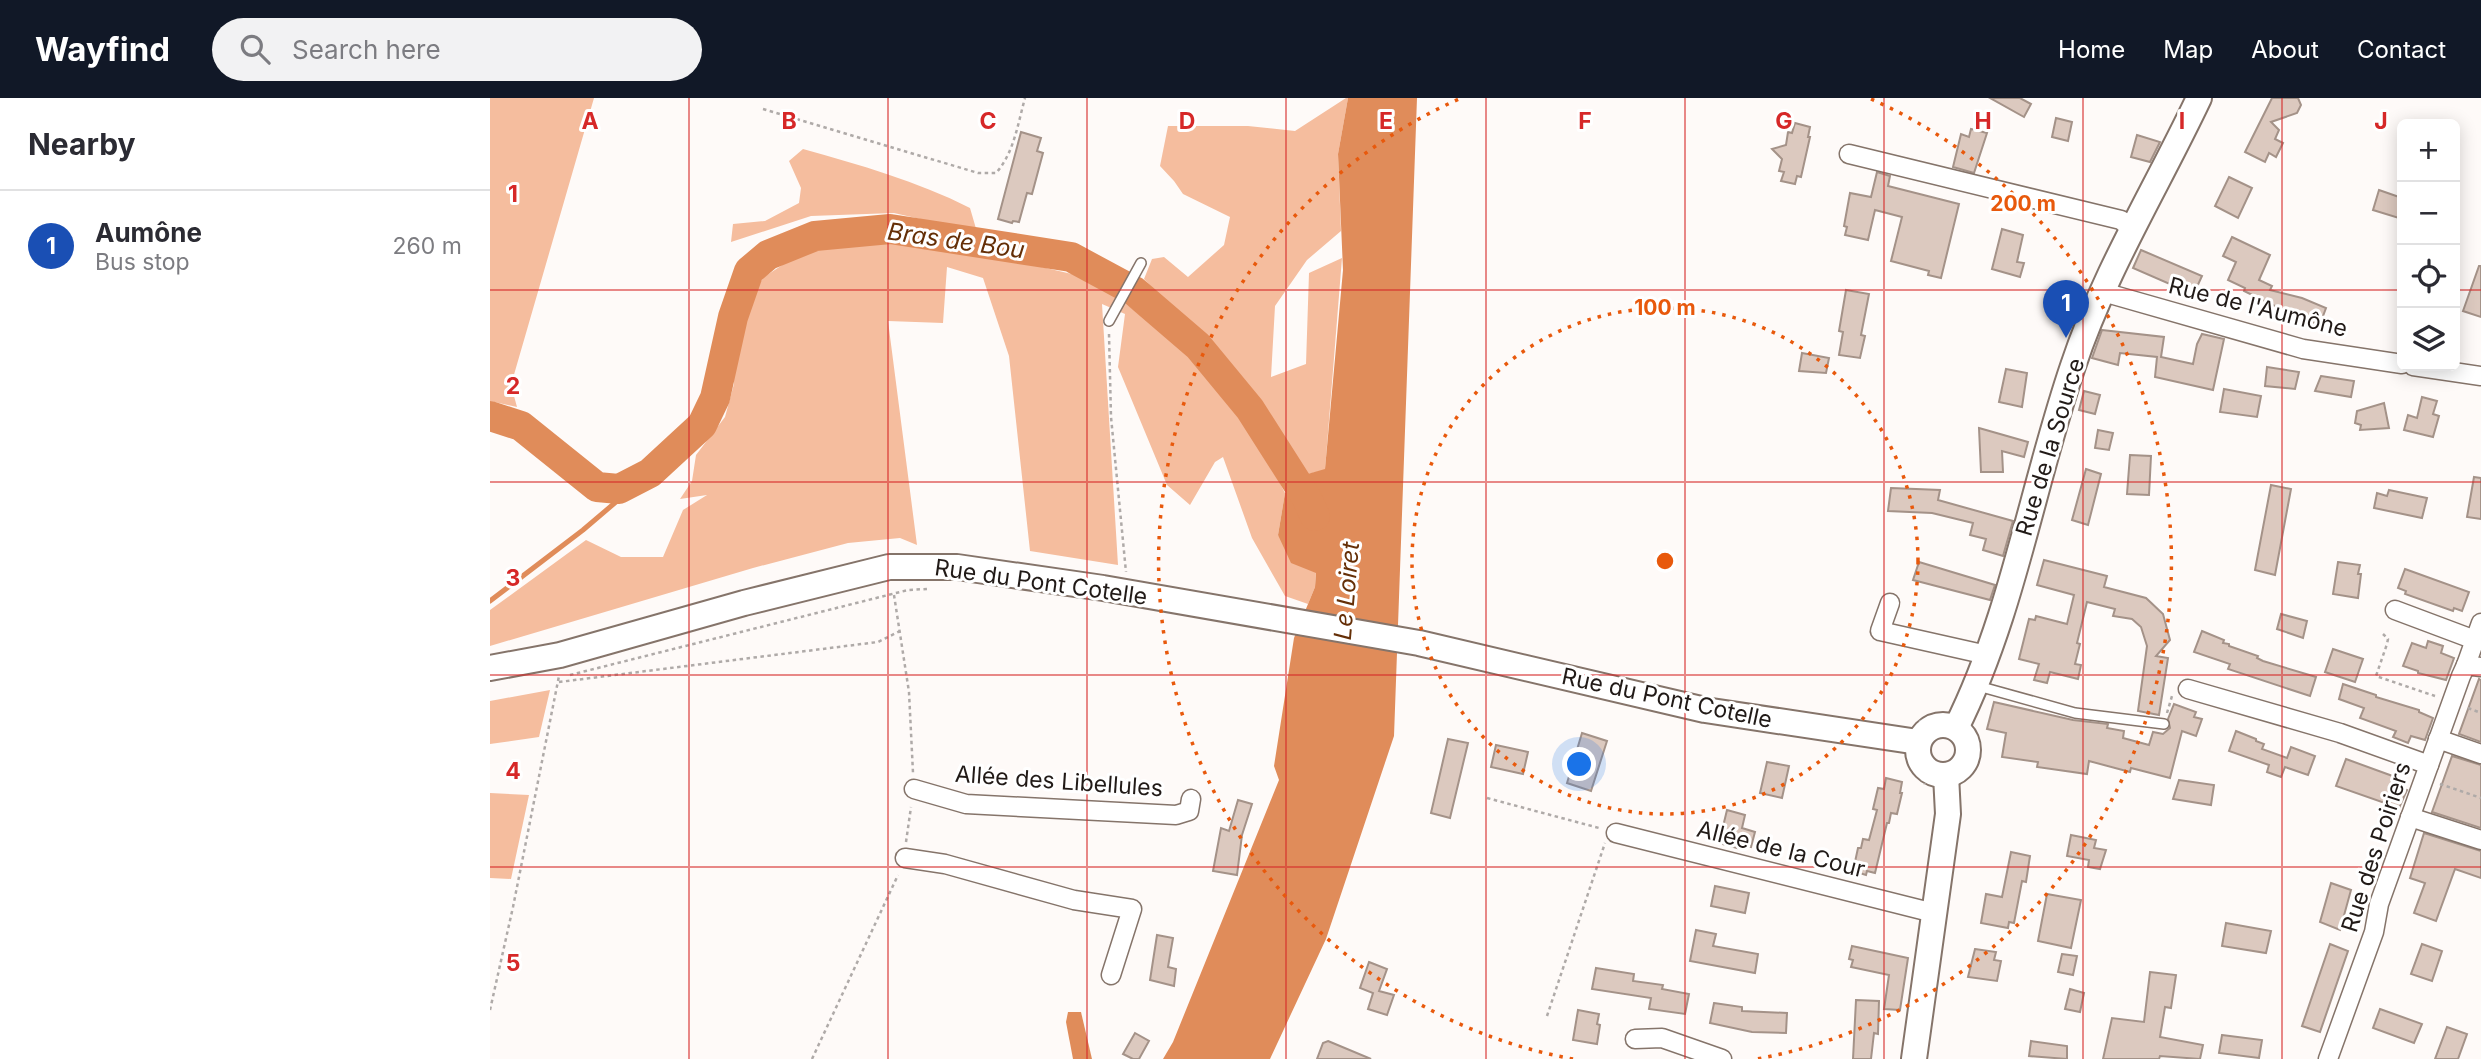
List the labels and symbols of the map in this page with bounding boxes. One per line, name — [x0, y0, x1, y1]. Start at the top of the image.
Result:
text: A — [581, 107, 599, 135]
text: B — [781, 107, 797, 135]
text: C — [979, 107, 997, 135]
text: D — [1179, 107, 1195, 135]
text: E — [1379, 107, 1393, 135]
text: F — [1578, 107, 1592, 135]
text: G — [1775, 107, 1793, 135]
text: H — [1974, 107, 1992, 135]
text: I — [2179, 107, 2185, 135]
text: J — [2374, 107, 2388, 135]
text: 1 — [508, 180, 518, 208]
text: 200 m — [1990, 191, 2056, 216]
water label: Bras de Bou — [886, 217, 1026, 264]
street label: Rue de l'Aumône — [2166, 271, 2350, 343]
pin: 1 — [2043, 280, 2089, 338]
text: 100 m — [1634, 295, 1696, 320]
street label: Rue de la Source — [2010, 355, 2090, 539]
text: 2 — [506, 372, 520, 400]
water label: Le Loiret — [1328, 540, 1365, 641]
centre of rings — [1653, 549, 1677, 573]
street label: Rue du Pont Cotelle — [933, 553, 1149, 611]
text: 3 — [506, 564, 520, 592]
street label: Rue du Pont Cotelle — [1559, 662, 1775, 734]
your location — [1562, 747, 1596, 781]
text: 4 — [505, 757, 521, 785]
street label: Rue des Poiriers — [2335, 758, 2417, 936]
street label: Allée des Libellules — [954, 760, 1164, 802]
street label: Allée de la Cour — [1694, 815, 1868, 883]
text: 5 — [506, 949, 520, 977]

